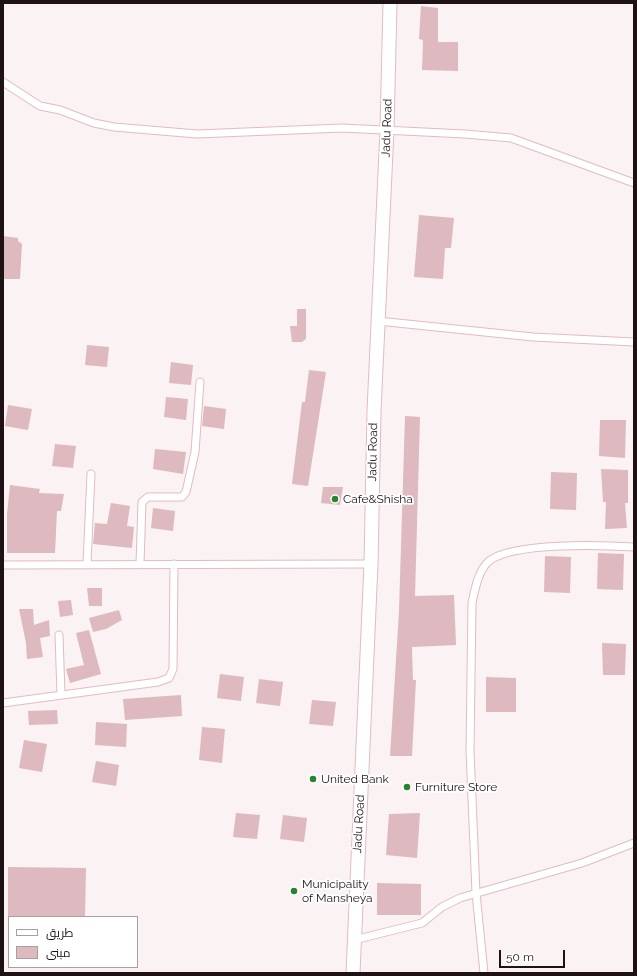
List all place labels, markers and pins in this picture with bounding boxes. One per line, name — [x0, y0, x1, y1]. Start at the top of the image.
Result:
place label: Cafe&Shisha — [343, 492, 413, 506]
marker: Cafe&Shisha — [330, 494, 340, 504]
place label: United Bank — [321, 772, 389, 786]
marker: United Bank — [308, 774, 318, 784]
place label: Furniture Store — [415, 780, 497, 794]
marker: Furniture Store — [402, 782, 412, 792]
place label: Municipality of Mansheya — [302, 877, 373, 905]
marker: Municipality of Mansheya — [289, 886, 299, 896]

